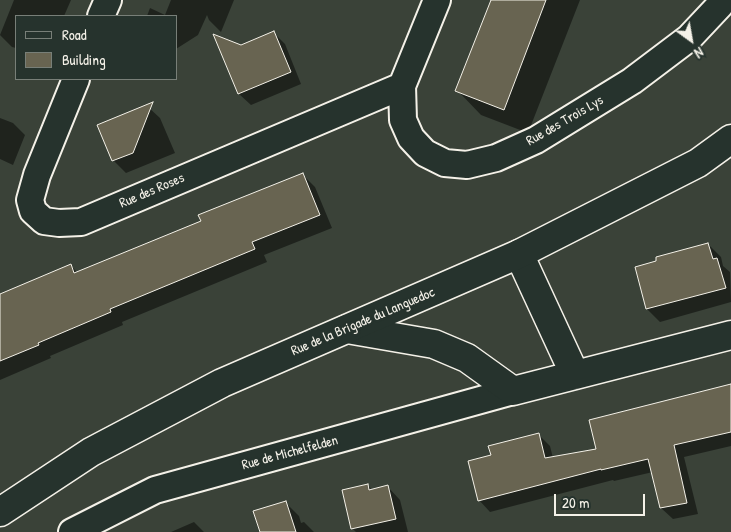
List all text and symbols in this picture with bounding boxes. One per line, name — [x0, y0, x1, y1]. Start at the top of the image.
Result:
legend — [15, 15, 178, 80]
north arrow — [666, 15, 716, 65]
text: Road — [62, 24, 87, 45]
text: N — [691, 43, 707, 63]
text: Building — [62, 49, 106, 70]
street label: Rue des Trois Lys — [523, 92, 607, 150]
street label: Rue des Roses — [117, 170, 187, 212]
street label: Rue de la Brigade du Languedoc — [289, 284, 437, 360]
street label: Rue de Michelfelden — [240, 432, 340, 474]
scale bar — [556, 484, 647, 516]
text: 20 m — [562, 492, 589, 513]

